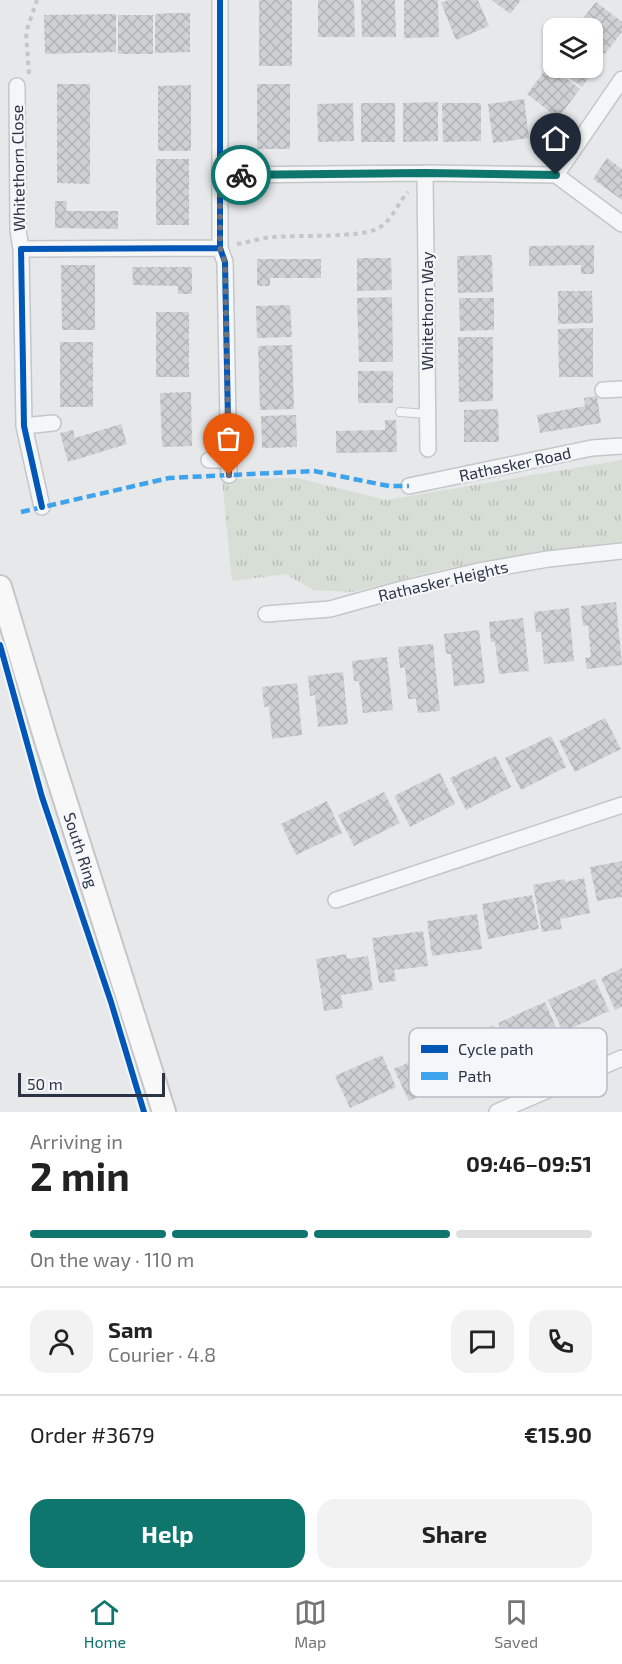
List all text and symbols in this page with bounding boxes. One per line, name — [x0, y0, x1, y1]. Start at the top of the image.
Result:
map controls — [543, 18, 603, 78]
button: layers — [543, 18, 603, 78]
street label: Whitethorn Close — [7, 105, 28, 231]
pin — [530, 113, 581, 175]
icon: home — [539, 122, 572, 155]
courier — [211, 145, 271, 205]
icon: bike — [225, 159, 258, 192]
street label: Whitethorn Way — [417, 251, 436, 370]
pin — [203, 413, 254, 475]
icon: bag — [212, 422, 245, 455]
street label: Rathasker Road — [457, 442, 573, 485]
street label: Rathasker Heights — [376, 556, 510, 605]
street label: South Ring — [60, 810, 103, 890]
legend — [409, 1028, 607, 1097]
text: Cycle path — [458, 1039, 534, 1058]
text: Path — [458, 1066, 492, 1085]
scale bar — [18, 1070, 165, 1098]
text: 50 m — [27, 1074, 63, 1093]
text: Arriving in — [30, 1129, 123, 1153]
text: 09:46–09:51 — [466, 1150, 592, 1176]
text: 2 min — [30, 1152, 130, 1199]
text: On the way · 110 m — [30, 1247, 194, 1271]
button: person — [30, 1310, 93, 1373]
button: chat — [451, 1310, 514, 1373]
button: phone — [529, 1310, 592, 1373]
text: Sam — [108, 1316, 153, 1342]
text: Courier · 4.8 — [108, 1342, 216, 1366]
text: Order #3679 — [30, 1421, 155, 1447]
text: €15.90 — [524, 1421, 592, 1447]
button: Help — [30, 1499, 305, 1568]
button: Share — [317, 1499, 592, 1568]
tab: Home — [84, 1596, 126, 1651]
tab: Map — [294, 1596, 327, 1651]
tab: Saved — [494, 1596, 538, 1651]

